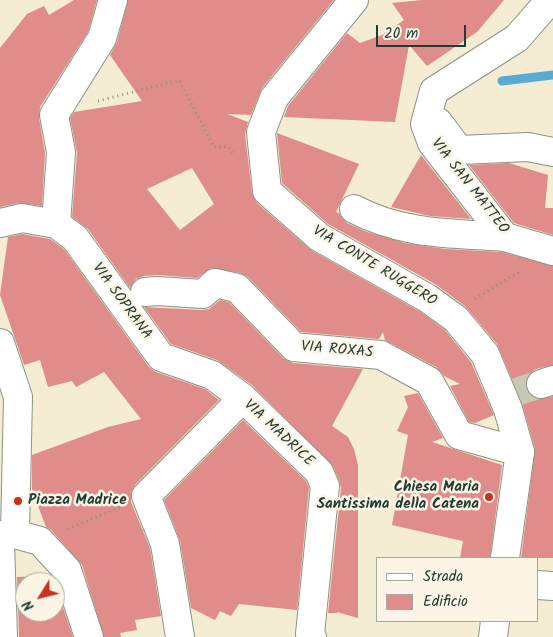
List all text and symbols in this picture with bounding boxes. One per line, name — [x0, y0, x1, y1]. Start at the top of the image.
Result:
scale bar — [378, 15, 468, 47]
text: 20 m — [384, 22, 418, 46]
street label: VIA SAN MATTEO — [426, 136, 512, 238]
street label: VIA CONTE RUGGERO — [309, 223, 439, 311]
street label: VIA SOPRANA — [87, 260, 155, 344]
street label: VIA ROXAS — [300, 339, 374, 363]
street label: VIA MADRICE — [239, 397, 317, 471]
place label: Chiesa Maria Santissima della Catena — [317, 479, 479, 514]
marker: Chiesa Maria Santissima della Catena — [483, 491, 495, 503]
place label: Piazza Madrice — [28, 492, 127, 510]
marker: Piazza Madrice — [12, 495, 24, 507]
legend — [376, 557, 538, 622]
text: Strada — [423, 565, 463, 589]
north arrow — [15, 572, 65, 622]
text: Edificio — [423, 590, 468, 614]
text: N — [17, 595, 40, 615]

